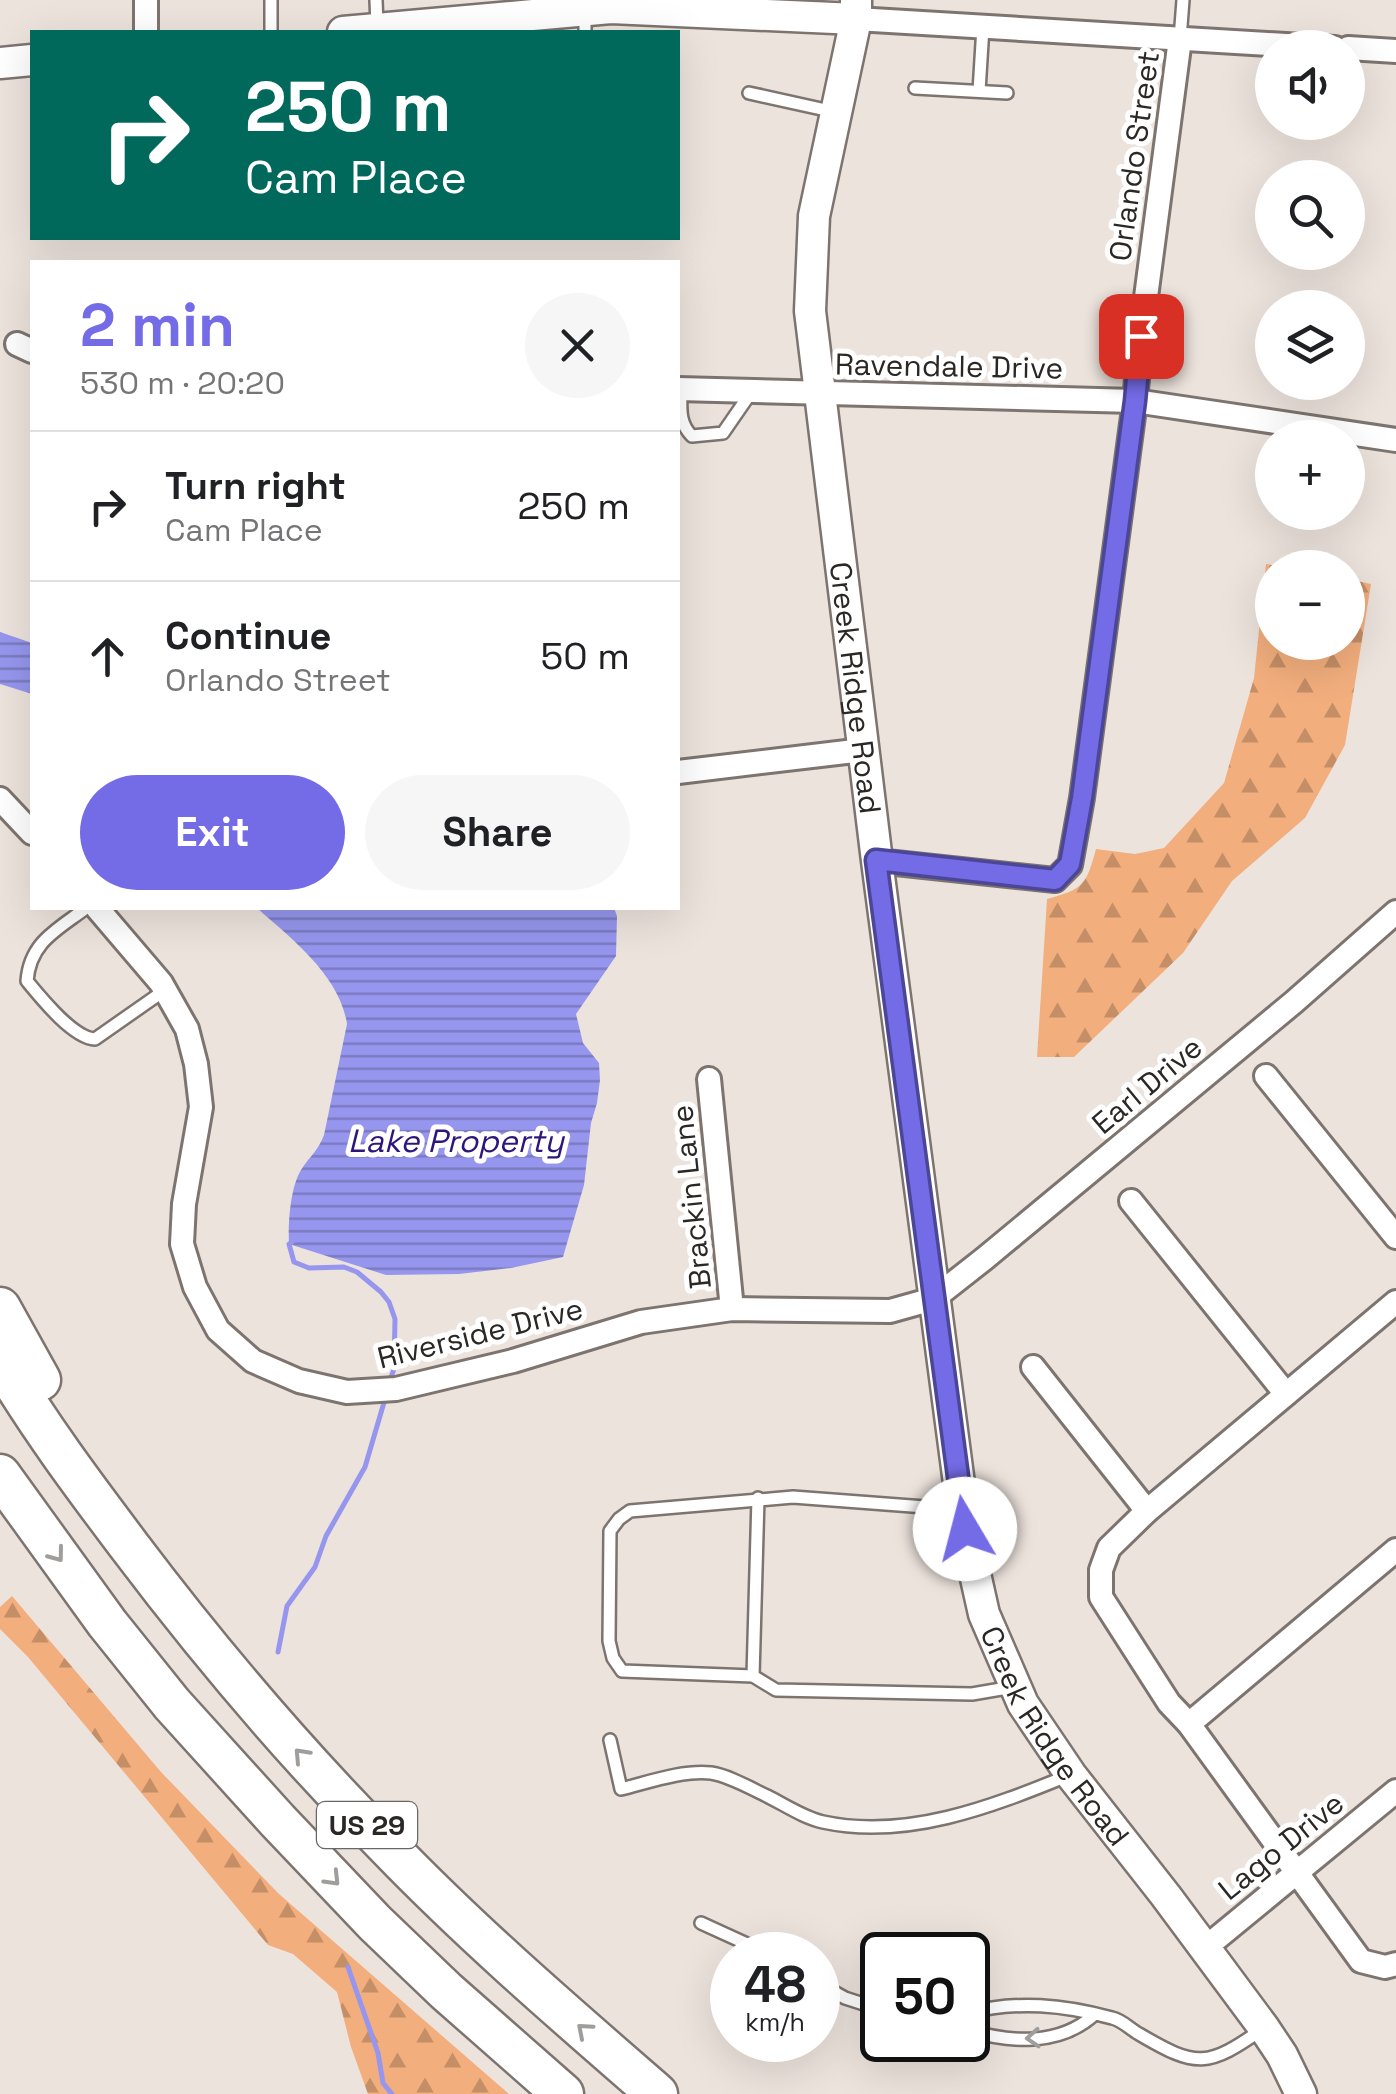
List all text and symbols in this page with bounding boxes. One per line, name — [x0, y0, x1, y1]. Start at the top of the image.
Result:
map controls — [1255, 30, 1365, 660]
button: sound — [1255, 30, 1365, 140]
street label: Orlando Street — [1100, 49, 1168, 263]
text: 250 m — [245, 62, 452, 151]
icon: right — [80, 70, 210, 200]
text: Cam Place — [245, 149, 467, 206]
button: search — [1255, 160, 1365, 270]
text: 2 min — [80, 287, 235, 364]
button: layers — [1255, 290, 1365, 400]
button: close — [525, 293, 630, 398]
pin — [1099, 294, 1184, 379]
icon: arrive — [1114, 309, 1169, 364]
street label: Ravendale Drive — [834, 345, 1064, 387]
text: 530 m · 20:20 — [80, 363, 285, 403]
button: + — [1255, 420, 1365, 530]
text: Turn right — [165, 462, 346, 510]
icon: right — [80, 479, 135, 534]
text: 250 m — [518, 482, 630, 530]
text: Cam Place — [165, 510, 323, 550]
button: − — [1255, 550, 1365, 660]
street label: Creek Ridge Road — [821, 560, 891, 816]
text: Continue — [165, 612, 331, 660]
icon: ahead — [80, 629, 135, 684]
text: 50 m — [540, 632, 630, 680]
text: Orlando Street — [165, 660, 391, 700]
button: Exit — [80, 775, 345, 890]
button: Share — [365, 775, 630, 890]
street label: Earl Drive — [1084, 1028, 1210, 1142]
street label: Brackin Lane — [662, 1103, 720, 1291]
water label: Lake Property — [348, 1121, 565, 1161]
street label: Riverside Drive — [373, 1289, 587, 1377]
position arrow — [913, 1477, 1017, 1581]
one-way arrow — [45, 1544, 62, 1562]
street label: Creek Ridge Road — [972, 1620, 1139, 1854]
one-way arrow — [295, 1748, 313, 1766]
street label: Lago Drive — [1210, 1783, 1352, 1909]
road number: US 29 — [317, 1802, 417, 1848]
one-way arrow — [321, 1867, 339, 1885]
speed limit sign: 50 — [860, 1932, 990, 2062]
text: 48 — [744, 1953, 806, 2017]
text: km/h — [745, 2006, 805, 2038]
one-way arrow — [577, 2024, 595, 2042]
one-way arrow — [1025, 2027, 1041, 2048]

